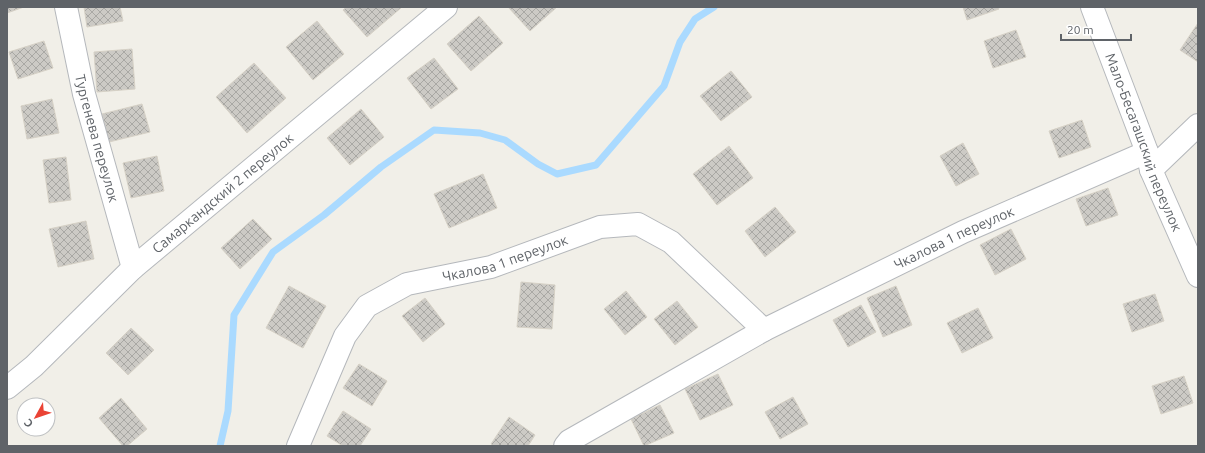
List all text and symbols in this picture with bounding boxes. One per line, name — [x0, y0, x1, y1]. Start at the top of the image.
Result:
scale bar — [1061, 16, 1131, 42]
text: 20 m — [1067, 23, 1094, 36]
street label: Мало-Бесагашский переулок — [1102, 51, 1185, 234]
street label: Тургенева переулок — [72, 73, 122, 204]
street label: Самаркандский 2 переулок — [149, 130, 297, 257]
street label: Чкалова 1 переулок — [891, 203, 1016, 273]
street label: Чкалова 1 переулок — [441, 232, 570, 285]
north arrow — [16, 397, 56, 437]
text: С — [21, 417, 35, 430]

